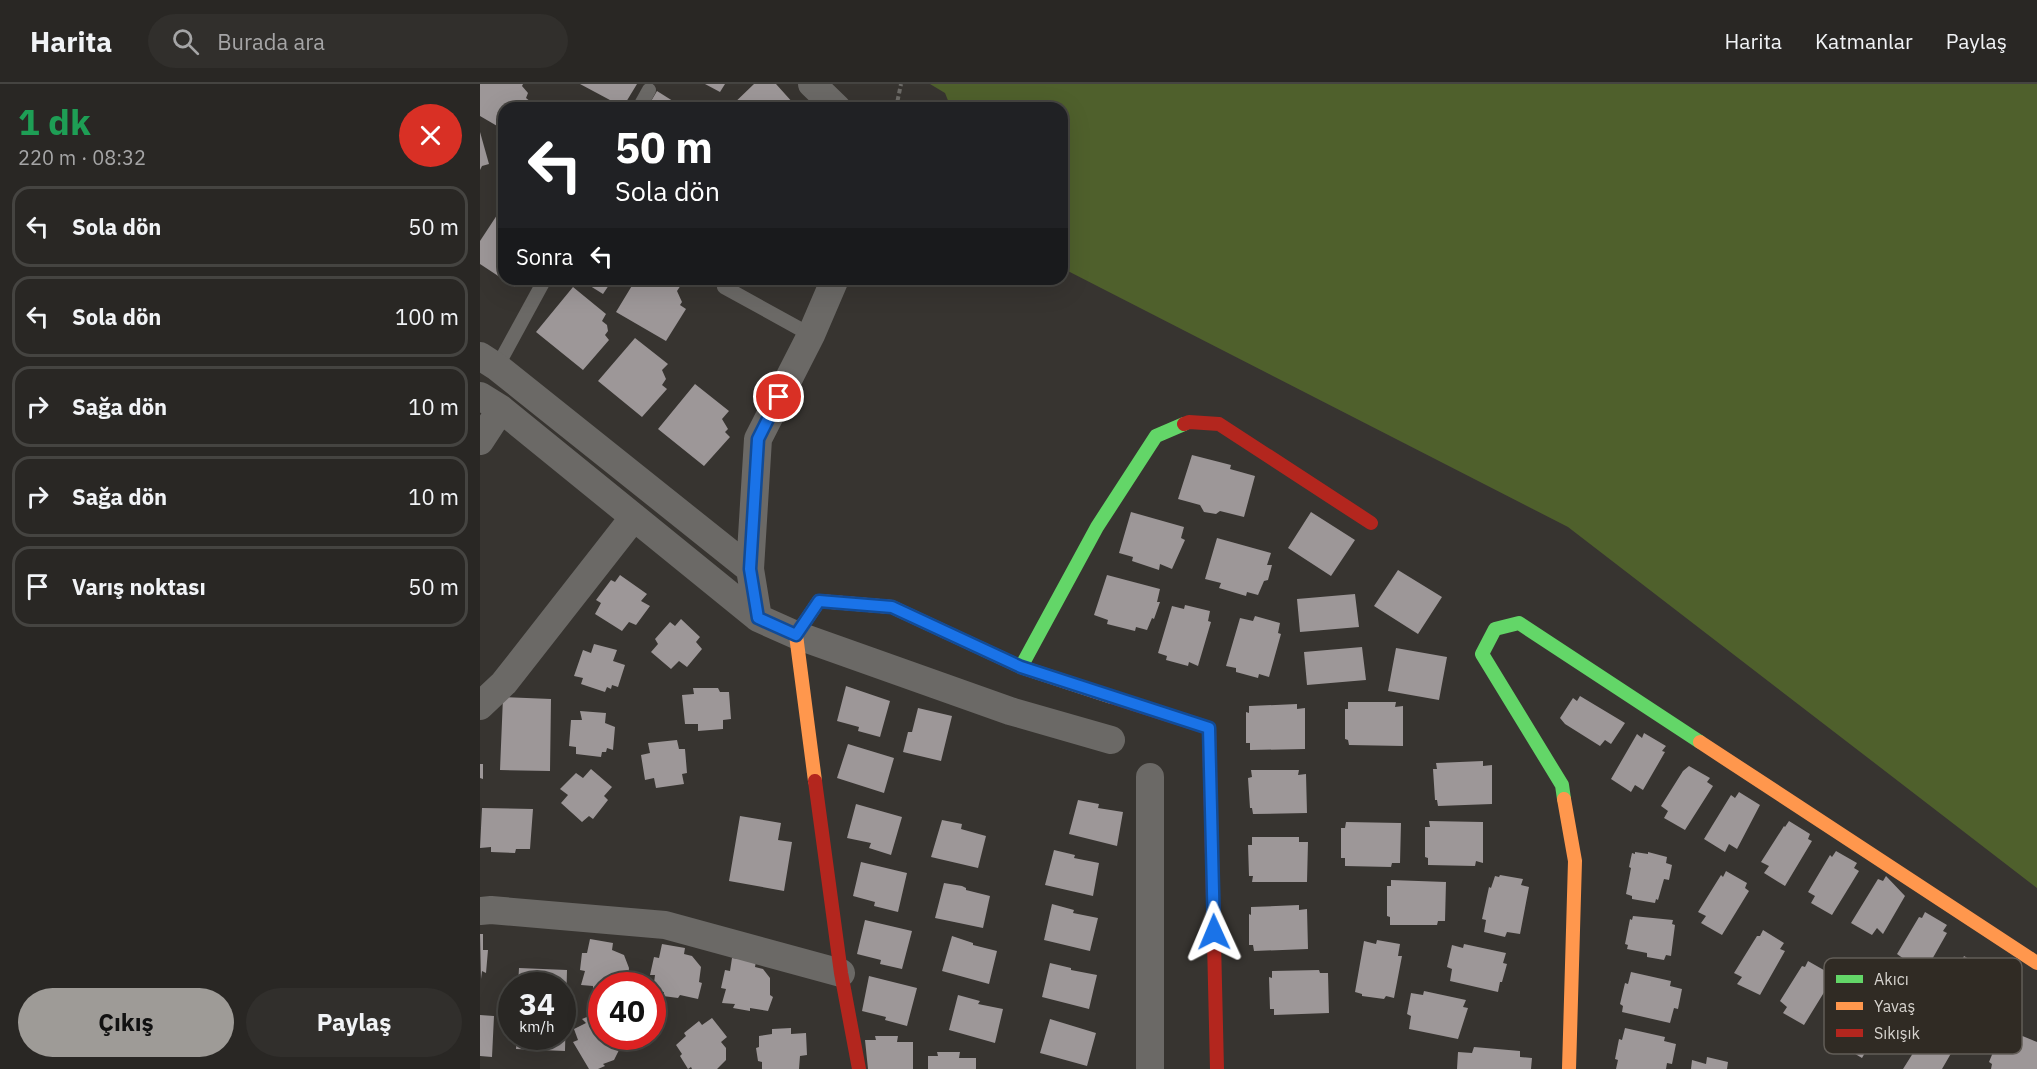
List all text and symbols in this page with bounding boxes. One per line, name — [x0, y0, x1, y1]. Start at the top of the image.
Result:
search box — [148, 14, 568, 68]
text: Harita — [30, 23, 112, 60]
icon: search — [169, 25, 202, 58]
text: Burada ara — [217, 27, 325, 56]
text: Harita — [1724, 27, 1782, 55]
text: Katmanlar — [1815, 27, 1913, 55]
text: Paylaş — [1946, 27, 2007, 55]
text: 1 dk — [18, 98, 91, 145]
button: close — [399, 104, 462, 167]
text: 50 m — [615, 120, 713, 175]
icon: left — [516, 126, 594, 204]
text: 220 m · 08:32 — [18, 144, 146, 171]
text: Sola dön — [615, 173, 720, 208]
icon: left — [21, 210, 54, 243]
text: Sola dön — [72, 212, 161, 241]
text: 50 m — [408, 212, 459, 241]
icon: left — [585, 240, 618, 273]
text: Sonra — [516, 242, 573, 271]
icon: left — [21, 300, 54, 333]
text: Sola dön — [72, 302, 161, 331]
text: 100 m — [395, 302, 459, 331]
pin — [753, 371, 804, 422]
icon: arrive — [762, 380, 795, 413]
icon: right — [21, 390, 54, 423]
text: Sağa dön — [72, 392, 167, 421]
text: 10 m — [408, 392, 459, 421]
icon: right — [21, 480, 54, 513]
text: Sağa dön — [72, 482, 167, 511]
text: 10 m — [408, 482, 459, 511]
icon: arrive — [21, 570, 54, 603]
text: Varış noktası — [72, 572, 206, 601]
text: 50 m — [408, 572, 459, 601]
position arrow — [1182, 900, 1246, 964]
legend — [1824, 958, 2022, 1054]
text: Akıcı — [1874, 969, 1909, 989]
speed limit sign: 40 — [588, 972, 666, 1050]
text: 34 — [519, 984, 555, 1023]
button: Çıkış — [18, 988, 234, 1057]
button: Paylaş — [246, 988, 462, 1057]
text: Yavaş — [1874, 996, 1915, 1016]
text: km/h — [519, 1017, 555, 1036]
text: Sıkışık — [1874, 1023, 1921, 1043]

